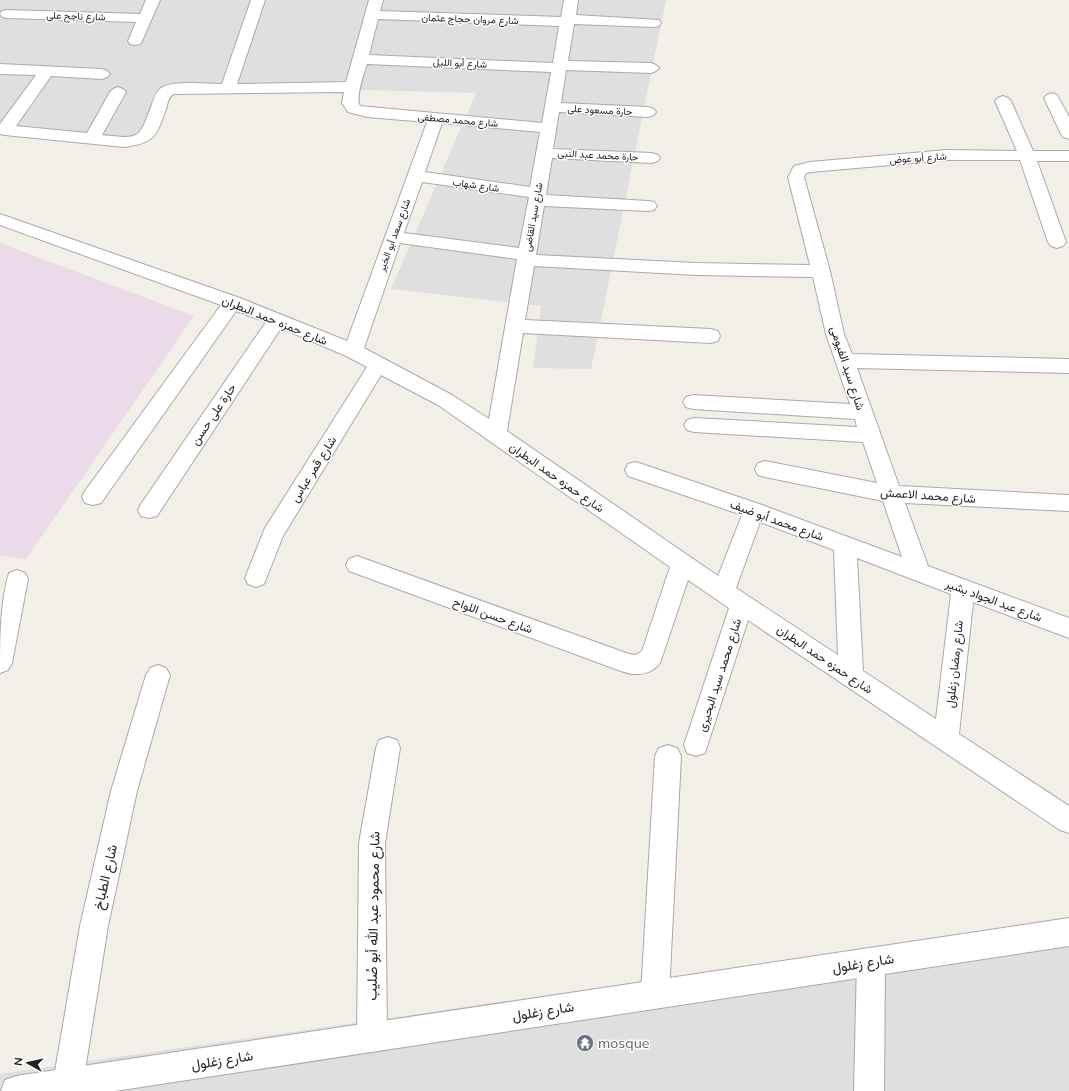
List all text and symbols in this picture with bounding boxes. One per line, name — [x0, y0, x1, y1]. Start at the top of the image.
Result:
street label: شارع ناجح على — [46, 8, 106, 24]
street label: شارع مروان حجاج عثمان — [421, 11, 519, 27]
street label: شارع أبو الليل — [433, 55, 487, 71]
street label: حارة مسعود على — [567, 102, 633, 118]
street label: شارع محمد مصطفى — [417, 110, 499, 130]
street label: حارة محمد عبد النبى — [557, 146, 639, 164]
street label: شارع أبو عوض — [889, 150, 947, 166]
street label: شارع شهاب — [452, 175, 500, 195]
street label: شارع سيد القاضى — [521, 181, 545, 253]
street label: شارع سعد أبو الخير — [374, 197, 413, 274]
street label: شارع حمزه حمد البطران — [219, 292, 330, 350]
street label: شارع سيد الفيومى — [825, 324, 869, 413]
street label: حارة على حسن — [187, 380, 240, 448]
street label: شارع قمر عباس — [287, 433, 341, 506]
street label: شارع حمزه حمد البطران — [506, 439, 607, 517]
street label: شارع محمد الاعمش — [880, 484, 976, 508]
street label: شارع محمد أبو ضيف — [727, 496, 826, 546]
street label: شارع عبد الجواد بشير — [942, 575, 1044, 626]
street label: شارع حسن اللواح — [451, 594, 535, 638]
street label: شارع محمد سيد البحيرى — [694, 617, 746, 734]
street label: شارع رمضان زغلول — [942, 620, 968, 709]
street label: شارع حمزه حمد البطران — [773, 621, 876, 698]
street label: شارع محمود عبد الله أبو صُليب — [363, 831, 385, 1001]
street label: شارع الطباخ — [89, 843, 123, 912]
street label: شارع زغلول — [831, 949, 896, 979]
street label: شارع زغلول — [511, 997, 576, 1027]
temple icon: mosque — [575, 1033, 595, 1053]
place label: mosque — [598, 1034, 649, 1052]
north arrow — [8, 1043, 48, 1083]
street label: شارع زغلول — [190, 1046, 255, 1076]
text: N — [11, 1057, 26, 1067]

